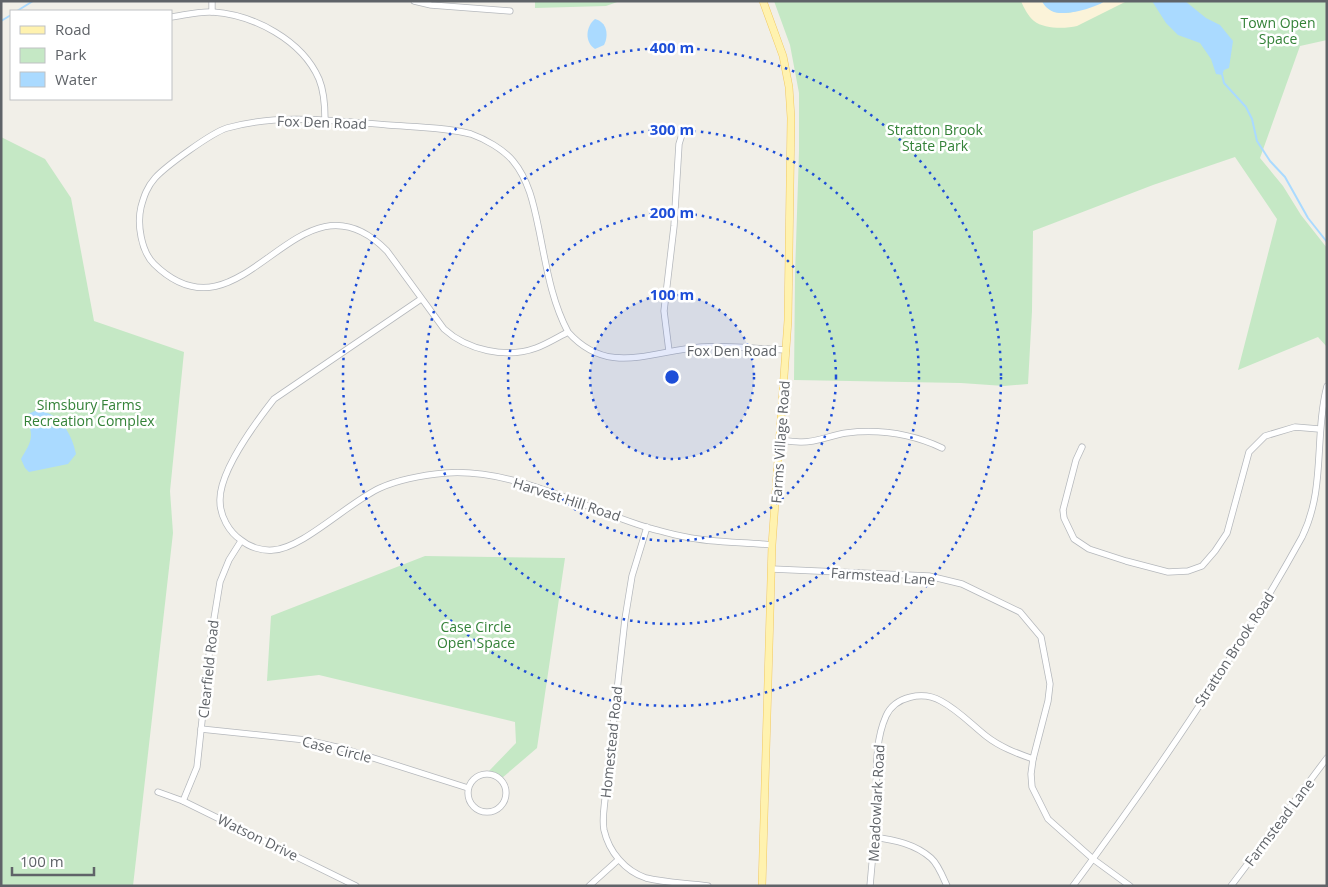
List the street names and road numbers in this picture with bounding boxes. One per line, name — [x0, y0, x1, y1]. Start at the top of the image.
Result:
street label: Fox Den Road — [277, 111, 367, 133]
street label: Fox Den Road — [687, 341, 777, 360]
street label: Farms Village Road — [766, 380, 794, 504]
street label: Harvest Hill Road — [511, 473, 623, 525]
street label: Farmstead Lane — [830, 563, 936, 589]
street label: Stratton Brook Road — [1190, 588, 1278, 710]
street label: Clearfield Road — [193, 619, 223, 719]
street label: Homestead Road — [596, 685, 626, 799]
street label: Case Circle — [300, 731, 374, 767]
street label: Meadowlark Road — [863, 744, 889, 862]
street label: Farmstead Lane — [1240, 774, 1318, 870]
street label: Watson Drive — [215, 809, 302, 865]

